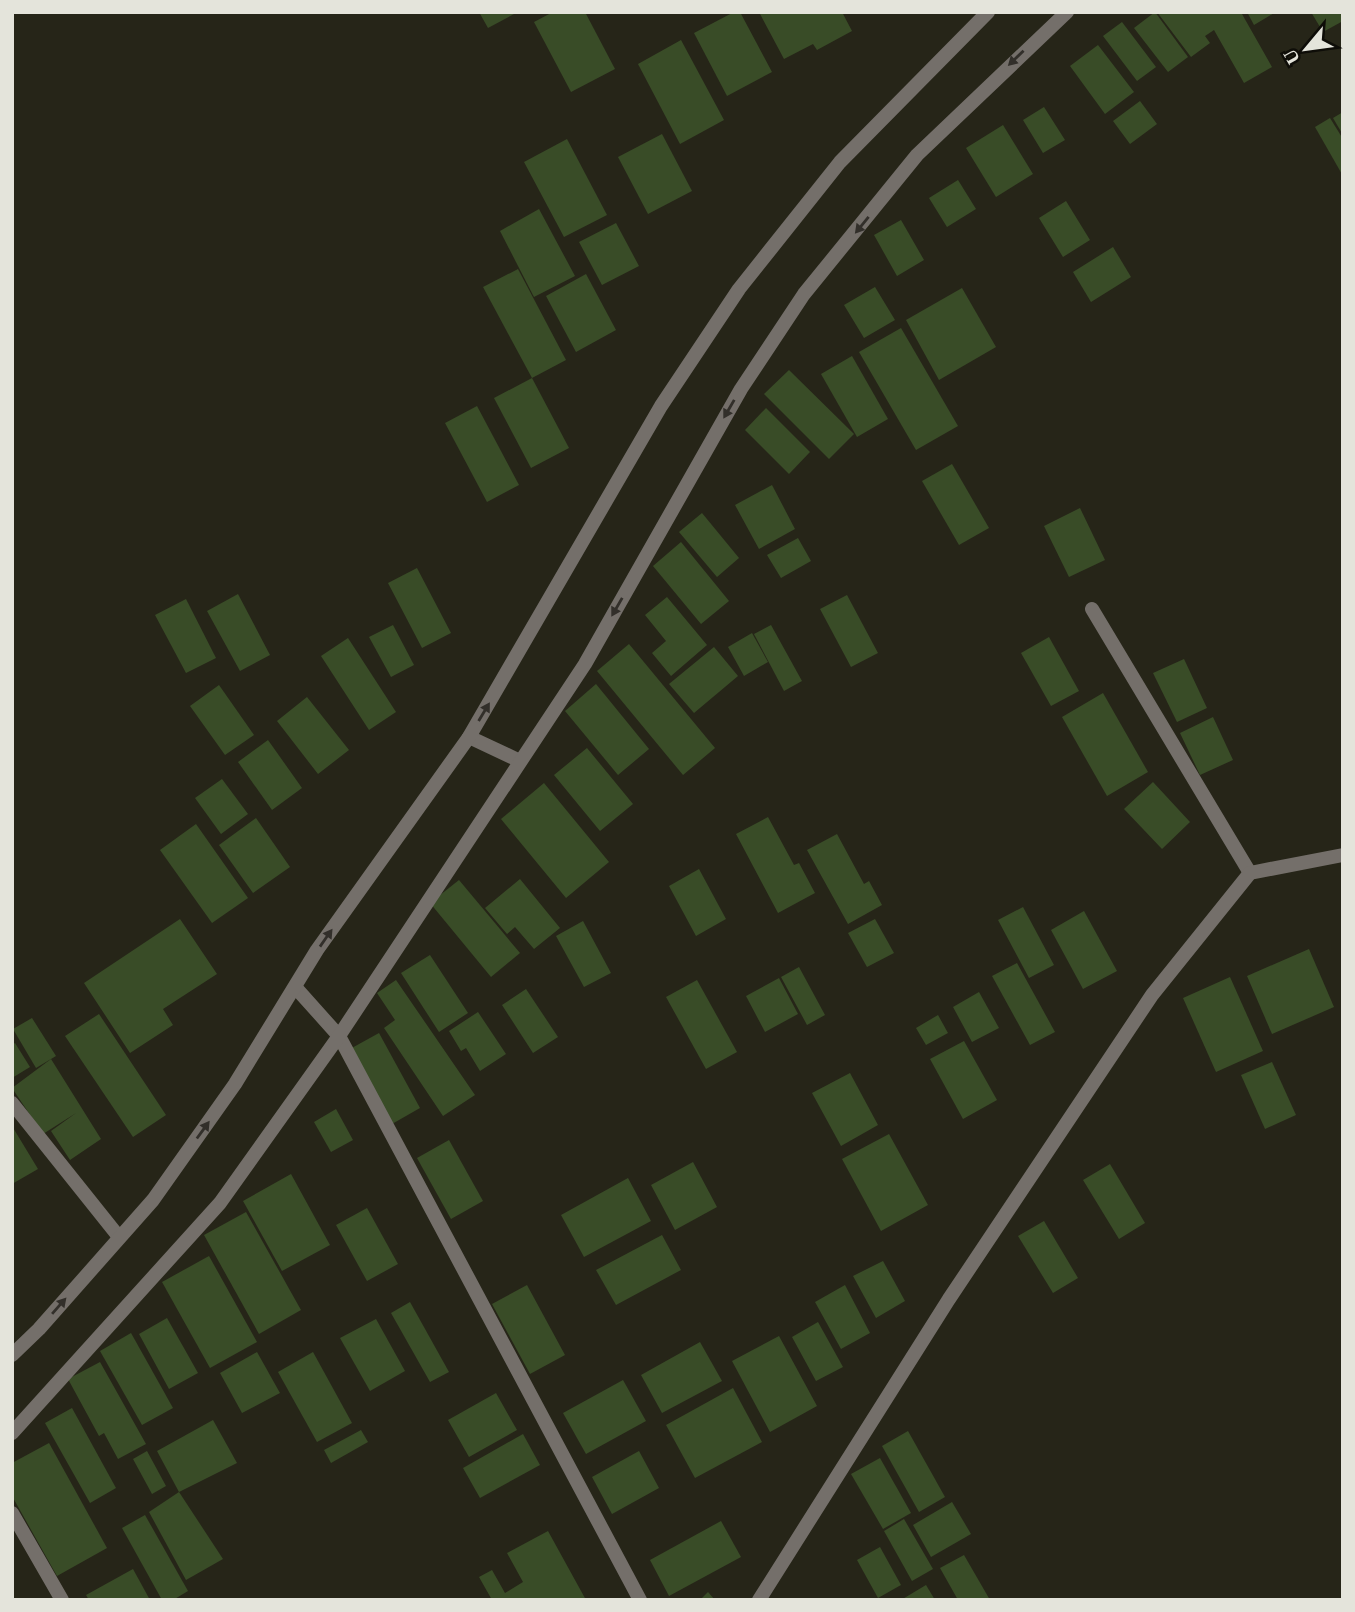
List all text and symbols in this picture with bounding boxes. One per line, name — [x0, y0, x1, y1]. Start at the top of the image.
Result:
north arrow — [1271, 14, 1341, 84]
text: U — [1279, 46, 1304, 68]
one-way arrow — [1008, 50, 1025, 67]
one-way arrow — [855, 216, 870, 234]
one-way arrow — [723, 399, 735, 419]
one-way arrow — [611, 597, 623, 617]
one-way arrow — [478, 702, 490, 721]
one-way arrow — [319, 929, 333, 947]
one-way arrow — [196, 1121, 210, 1139]
one-way arrow — [51, 1297, 67, 1315]

